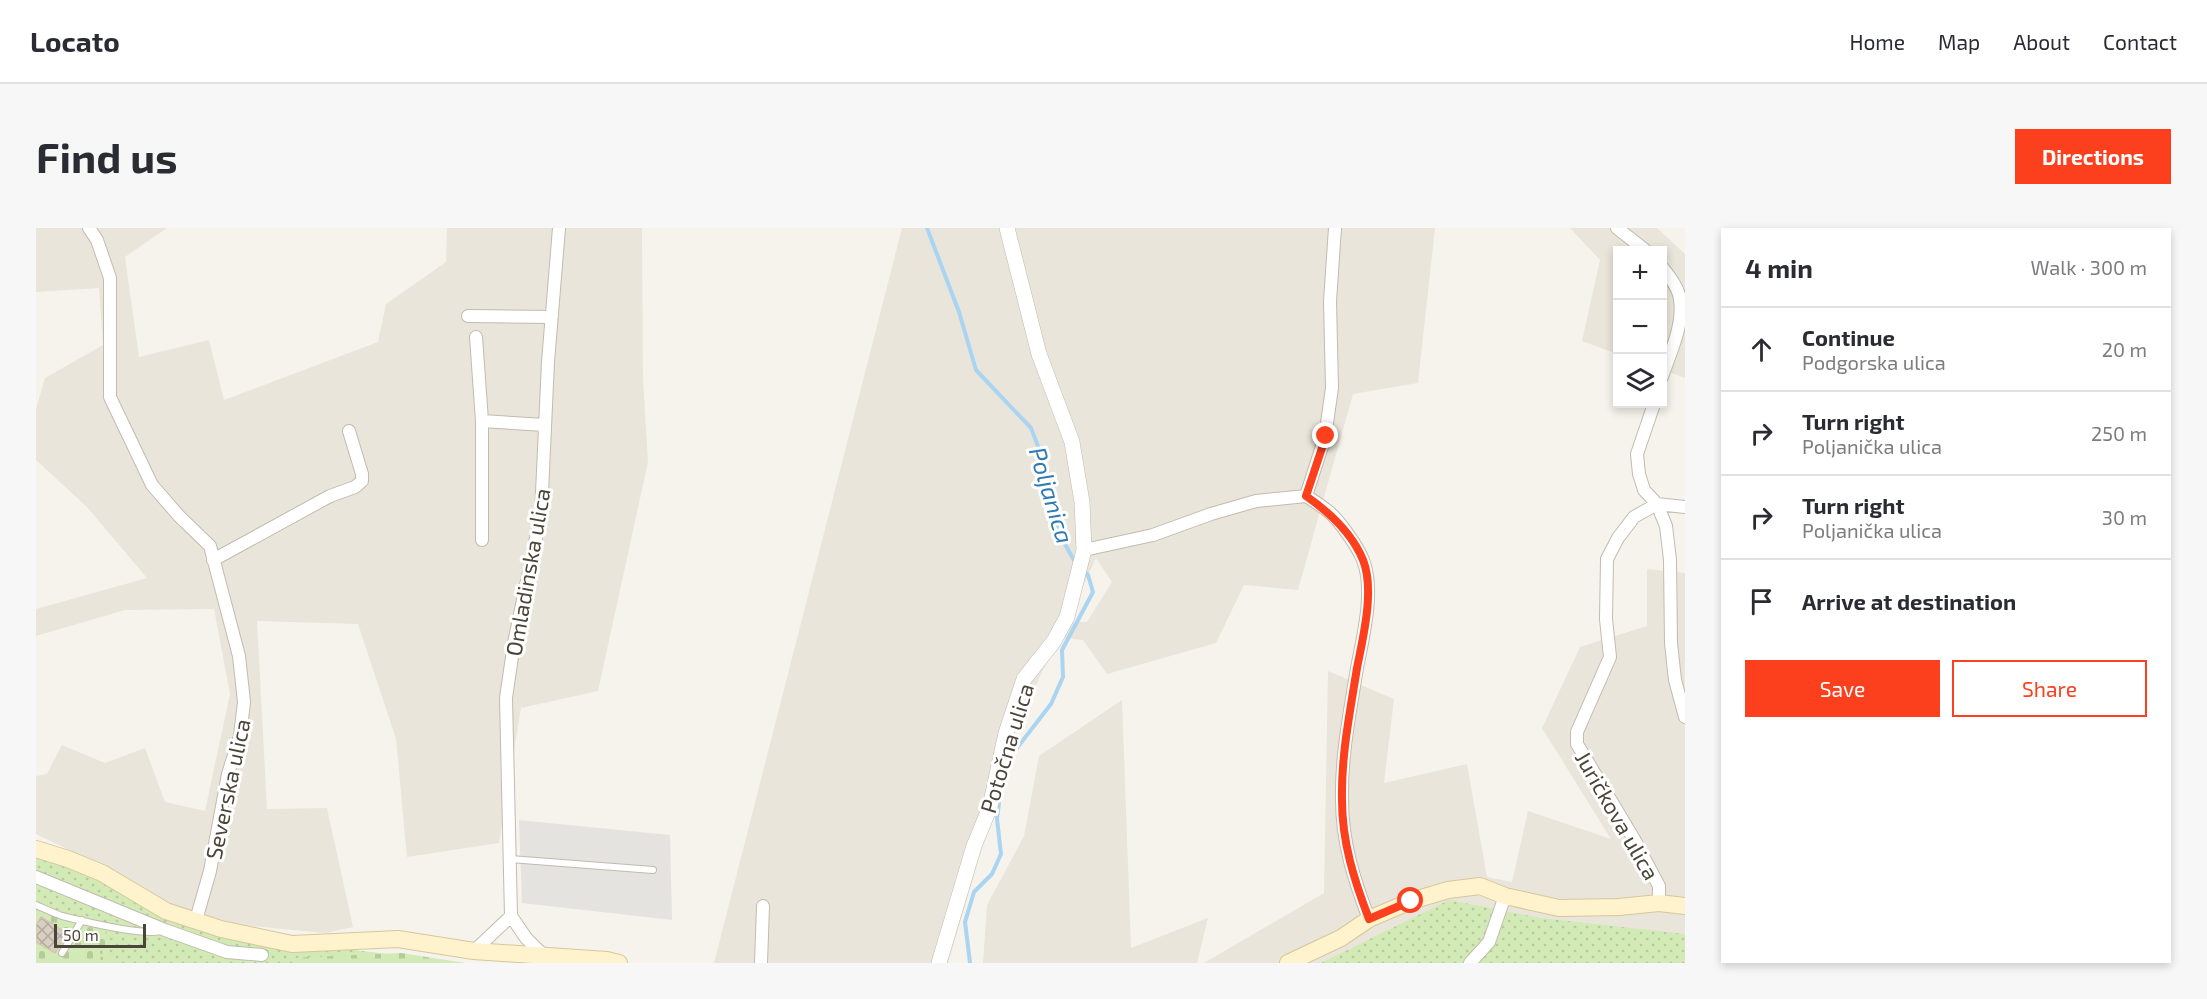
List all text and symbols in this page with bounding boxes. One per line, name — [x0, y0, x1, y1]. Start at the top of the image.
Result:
text: Locato — [30, 24, 120, 58]
text: Home — [1849, 29, 1905, 54]
text: Map — [1938, 29, 1980, 54]
text: About — [2013, 29, 2070, 54]
text: Contact — [2103, 29, 2177, 54]
button: Directions — [2015, 129, 2171, 184]
text: Find us — [36, 131, 178, 181]
map controls — [1613, 246, 1667, 408]
button: + — [1613, 246, 1667, 300]
text: 4 min — [1745, 252, 1813, 283]
text: Walk · 300 m — [2031, 255, 2147, 279]
button: − — [1613, 300, 1667, 354]
text: Continue — [1802, 324, 1895, 350]
icon: ahead — [1745, 333, 1778, 366]
text: 20 m — [2102, 337, 2147, 361]
text: Podgorska ulica — [1802, 350, 1946, 374]
button: layers — [1613, 354, 1667, 408]
text: Turn right — [1802, 408, 1904, 434]
icon: right — [1745, 417, 1778, 450]
text: 250 m — [2091, 421, 2147, 445]
route end — [1312, 422, 1338, 448]
text: Poljanička ulica — [1802, 434, 1942, 458]
water label: Poljanica — [1024, 443, 1080, 547]
street label: Omladinska ulica — [499, 486, 555, 658]
text: Turn right — [1802, 492, 1904, 518]
icon: right — [1745, 501, 1778, 534]
text: 30 m — [2102, 505, 2147, 529]
text: Poljanička ulica — [1802, 518, 1942, 542]
icon: arrive — [1745, 585, 1778, 618]
text: Arrive at destination — [1802, 588, 2016, 614]
button: Save — [1745, 660, 1940, 717]
button: Share — [1952, 660, 2147, 717]
street label: Potočna ulica — [974, 680, 1038, 816]
street label: Severska ulica — [199, 716, 255, 862]
street label: Juričkova ulica — [1571, 746, 1665, 884]
route start — [1397, 887, 1423, 913]
scale bar — [54, 921, 146, 948]
text: 50 m — [63, 925, 99, 944]

